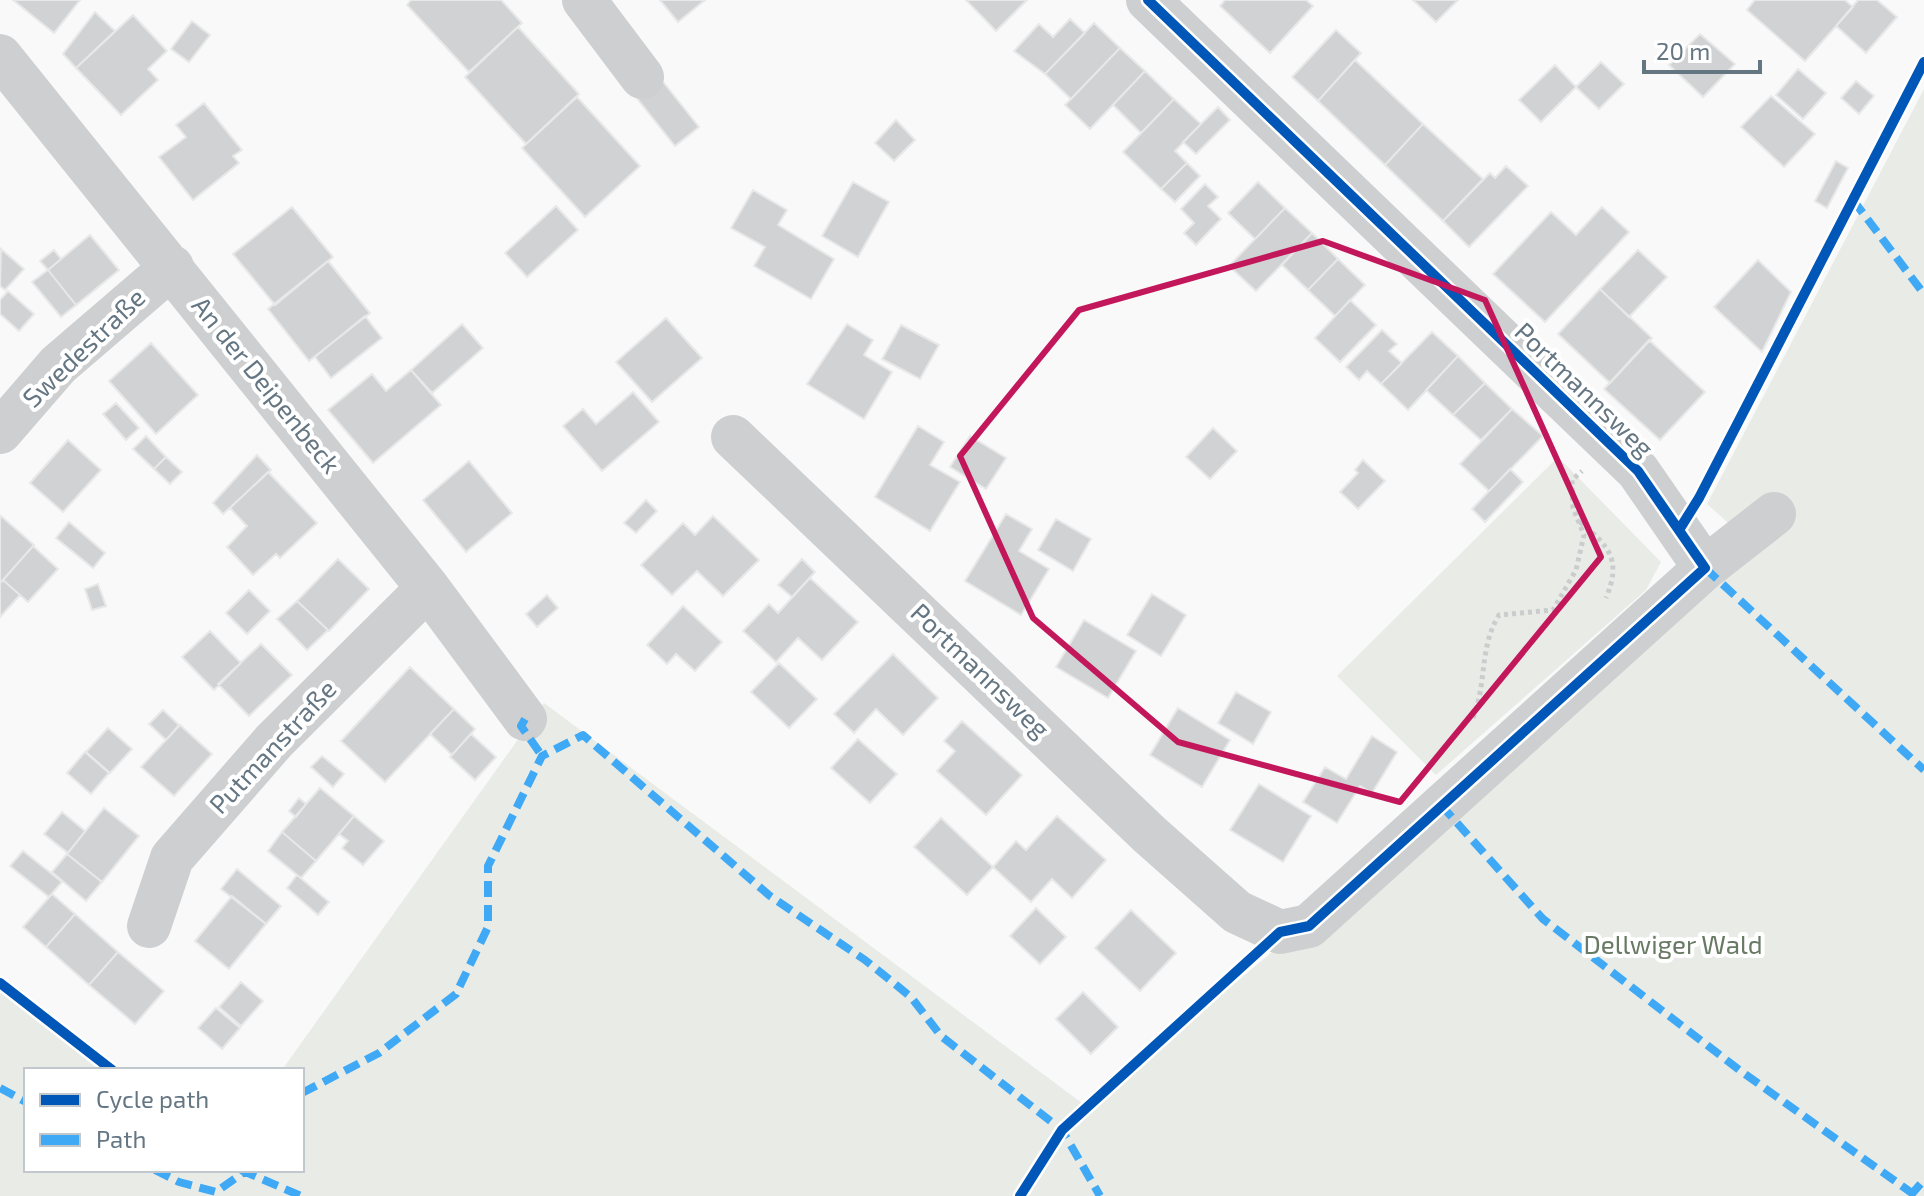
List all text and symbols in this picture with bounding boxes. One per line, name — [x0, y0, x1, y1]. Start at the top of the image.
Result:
scale bar — [1644, 24, 1760, 74]
text: 20 m — [1656, 36, 1710, 65]
street label: Swedestraße — [15, 281, 151, 413]
street label: An der Deipenbeck — [186, 290, 348, 479]
street label: Portmannsweg — [1509, 315, 1661, 463]
street label: Portmannsweg — [905, 596, 1057, 744]
street label: Putmanstraße — [202, 673, 342, 819]
park label: Dellwiger Wald — [1583, 928, 1763, 959]
legend — [24, 1068, 304, 1172]
text: Cycle path — [96, 1084, 209, 1113]
text: Path — [96, 1124, 146, 1153]

